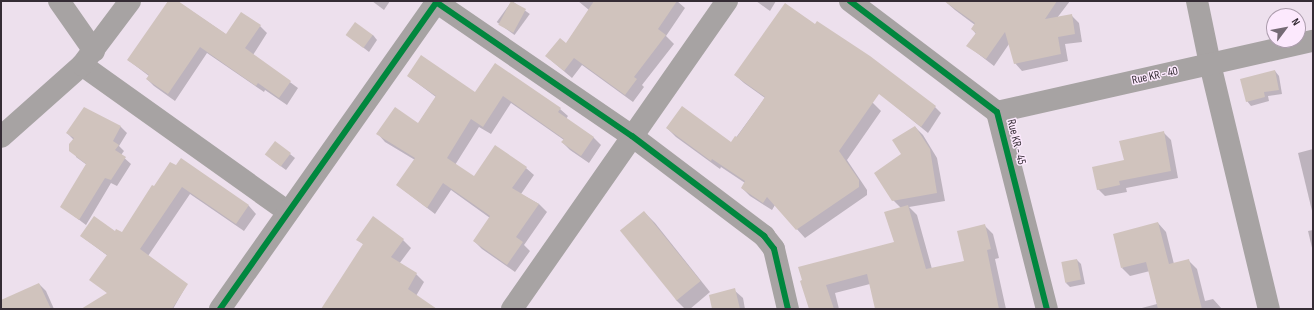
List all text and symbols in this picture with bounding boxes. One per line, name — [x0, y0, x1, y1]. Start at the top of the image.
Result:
north arrow — [1266, 8, 1306, 48]
text: N — [1289, 16, 1303, 28]
street label: Rue KR - 40 — [1131, 64, 1179, 88]
street label: Rue KR - 45 — [1003, 118, 1029, 166]

